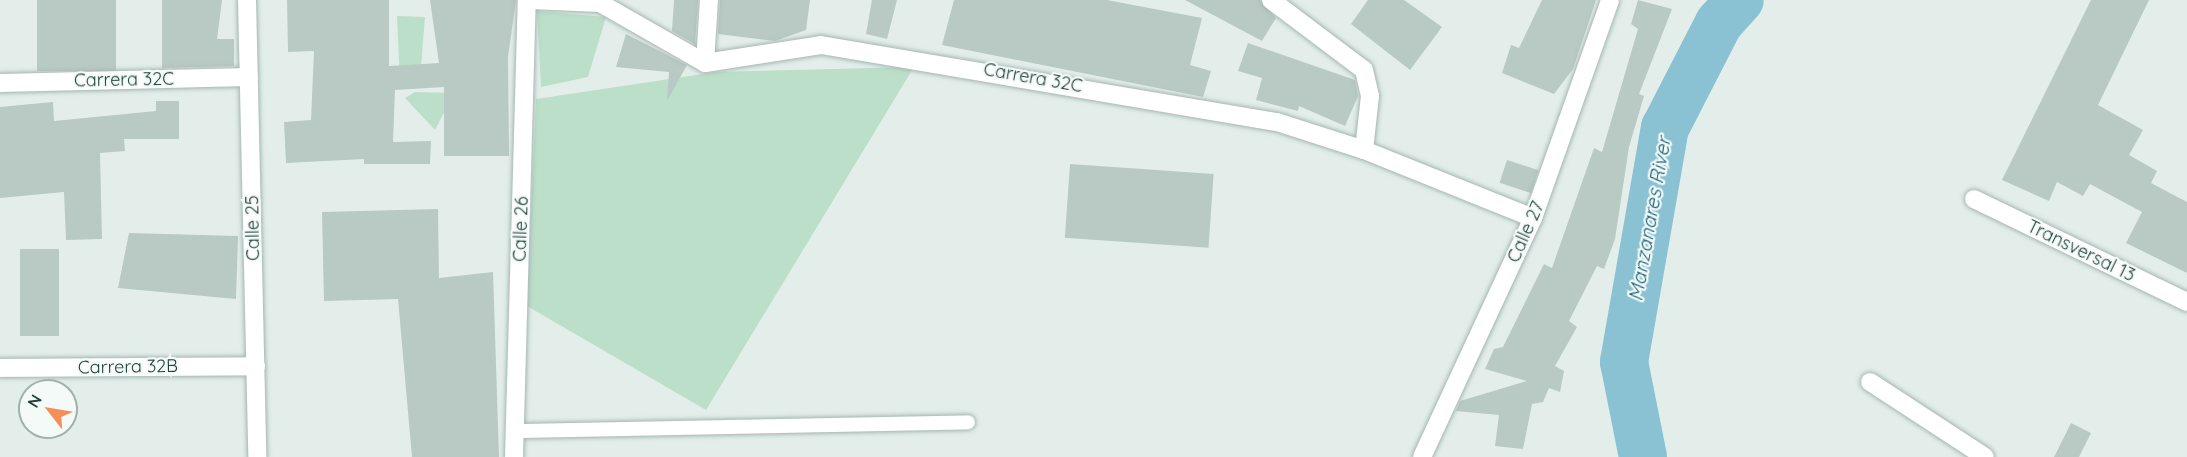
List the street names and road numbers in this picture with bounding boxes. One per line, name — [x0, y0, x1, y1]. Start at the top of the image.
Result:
street label: Carrera 32C — [982, 59, 1084, 97]
street label: Carrera 32C — [74, 68, 174, 92]
street label: Calle 25 — [242, 195, 264, 261]
street label: Calle 26 — [509, 196, 533, 262]
street label: Calle 27 — [1503, 198, 1549, 266]
street label: Transversal 13 — [2023, 216, 2139, 286]
street label: Carrera 32B — [78, 355, 178, 379]

